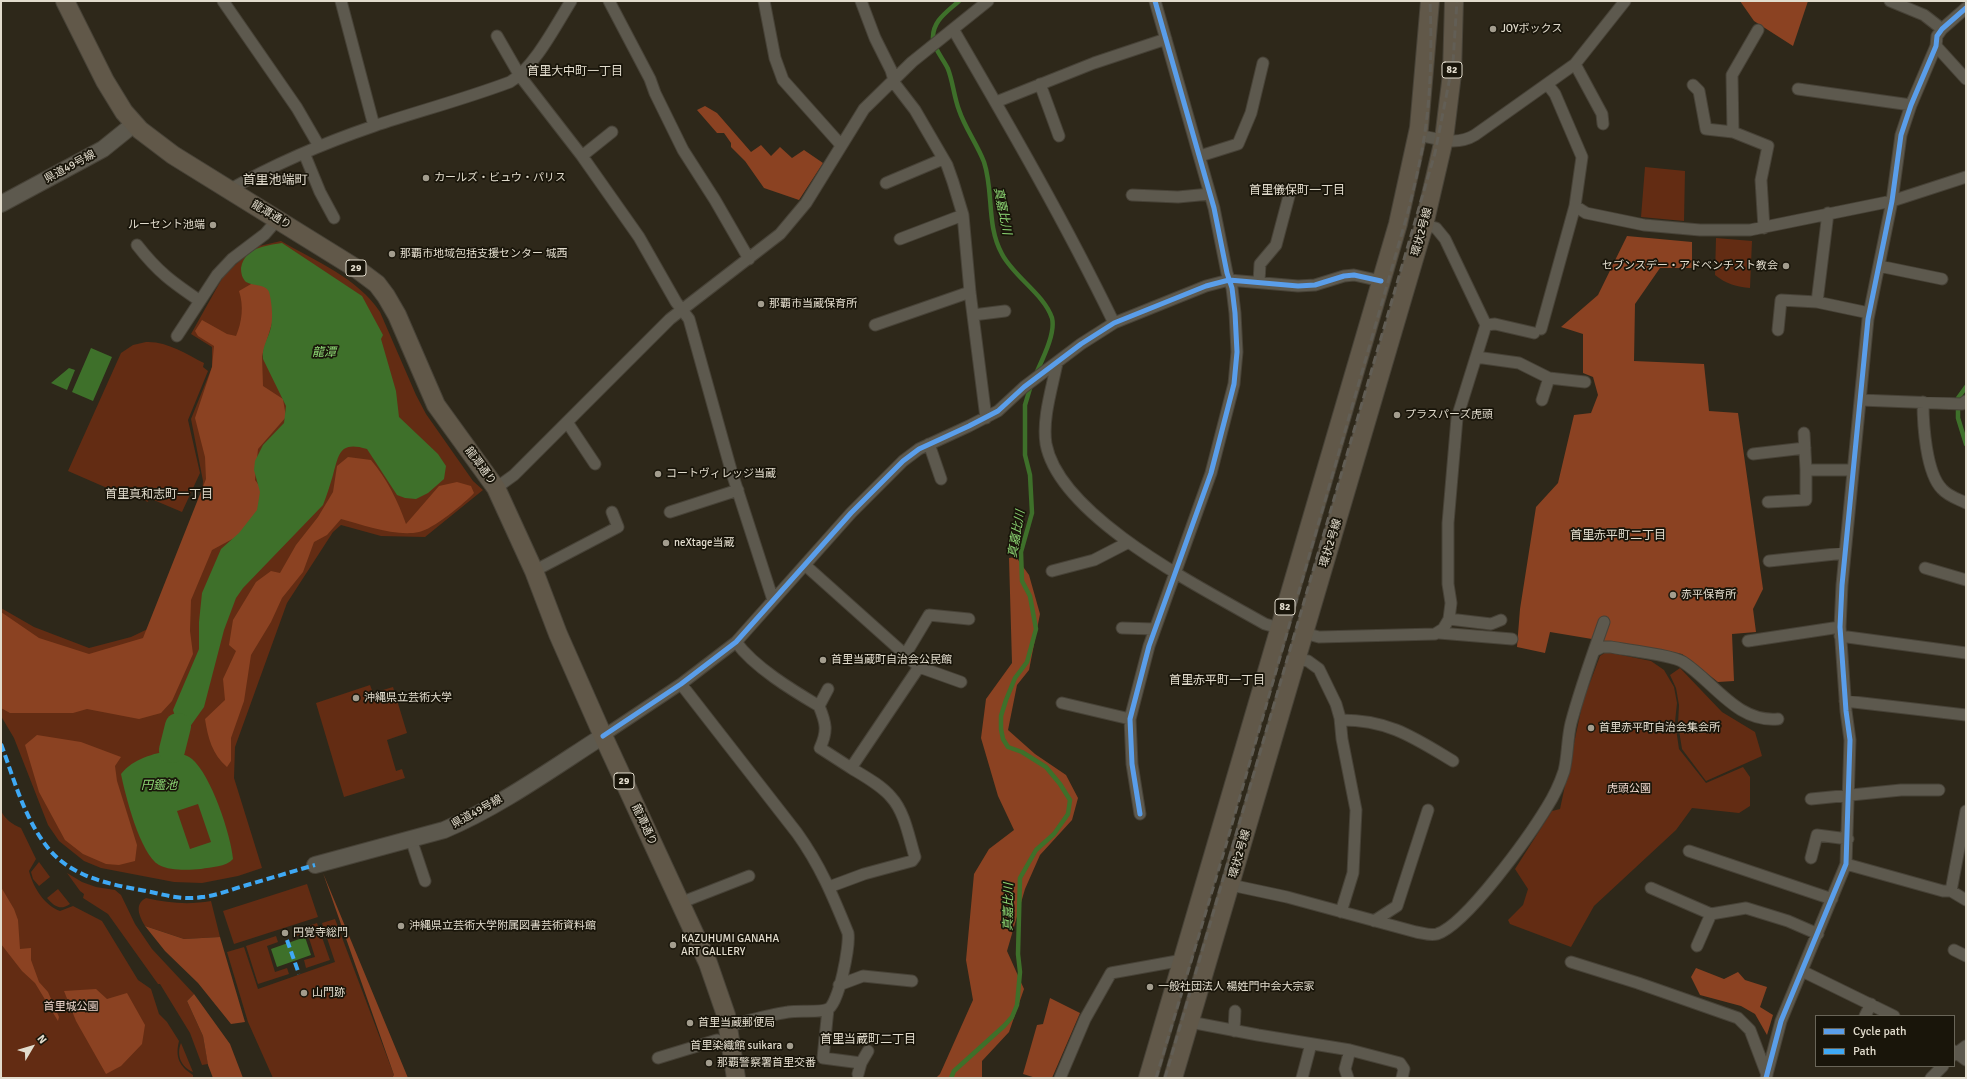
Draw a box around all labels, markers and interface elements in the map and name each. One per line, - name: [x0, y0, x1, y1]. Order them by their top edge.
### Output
- place label: JOYボックス: [1501, 22, 1562, 36]
- marker: JOYボックス: [1488, 24, 1498, 34]
- road number: 82: [1442, 62, 1462, 78]
- district label: 首里大中町一丁目: [527, 65, 623, 79]
- street label: 県道49号線: [42, 148, 98, 186]
- place label: カールズ・ビュウ・パリス: [434, 171, 566, 185]
- district label: 首里池端町: [243, 173, 307, 189]
- marker: カールズ・ビュウ・パリス: [421, 173, 431, 183]
- district label: 首里儀保町一丁目: [1249, 184, 1345, 198]
- water label: 真嘉比川: [990, 186, 1014, 236]
- street label: 龍潭通り: [249, 198, 293, 232]
- street label: 環状2号線: [1409, 206, 1435, 258]
- place label: ルーセント池端: [128, 218, 205, 232]
- marker: ルーセント池端: [208, 220, 218, 230]
- place label: 那覇市地域包括支援センター 城西: [400, 247, 567, 261]
- marker: 那覇市地域包括支援センター 城西: [387, 249, 397, 259]
- place label: セブンスデー・アドベンチスト教会: [1602, 259, 1778, 273]
- road number: 29: [346, 260, 366, 276]
- marker: セブンスデー・アドベンチスト教会: [1781, 261, 1791, 271]
- place label: 那覇市当蔵保育所: [769, 297, 857, 311]
- marker: 那覇市当蔵保育所: [756, 299, 766, 309]
- water label: 龍潭: [312, 346, 336, 360]
- place label: プラスパーズ虎頭: [1405, 408, 1493, 422]
- marker: プラスパーズ虎頭: [1392, 410, 1402, 420]
- street label: 龍潭通り: [462, 444, 498, 488]
- place label: コートヴィレッジ当蔵: [666, 467, 776, 481]
- marker: コートヴィレッジ当蔵: [653, 469, 663, 479]
- district label: 首里真和志町一丁目: [105, 488, 213, 502]
- water label: 真嘉比川: [1006, 509, 1028, 559]
- street label: 環状2号線: [1317, 517, 1345, 569]
- district label: 首里赤平町二丁目: [1570, 529, 1666, 543]
- place label: neXtage当蔵: [674, 536, 734, 550]
- marker: neXtage当蔵: [661, 538, 671, 548]
- place label: 赤平保育所: [1681, 588, 1736, 602]
- marker: 赤平保育所: [1668, 590, 1678, 600]
- road number: 82: [1275, 599, 1295, 615]
- place label: 首里当蔵町自治会公民館: [831, 653, 952, 667]
- marker: 首里当蔵町自治会公民館: [818, 655, 828, 665]
- district label: 首里赤平町一丁目: [1169, 674, 1265, 688]
- place label: 沖縄県立芸術大学: [364, 691, 452, 705]
- marker: 沖縄県立芸術大学: [351, 693, 361, 703]
- place label: 首里赤平町自治会集会所: [1599, 721, 1720, 735]
- marker: 首里赤平町自治会集会所: [1586, 723, 1596, 733]
- road number: 29: [614, 773, 634, 789]
- water label: 円鑑池: [141, 779, 177, 793]
- park label: 虎頭公園: [1607, 782, 1651, 796]
- street label: 県道49号線: [449, 793, 505, 831]
- street label: 龍潭通り: [629, 802, 659, 848]
- street label: 環状2号線: [1227, 828, 1253, 880]
- water label: 真嘉比川: [1001, 883, 1017, 931]
- place label: 沖縄県立芸術大学附属図書芸術資料館: [409, 919, 596, 933]
- marker: 沖縄県立芸術大学附属図書芸術資料館: [396, 921, 406, 931]
- place label: 円覚寺総門: [293, 926, 348, 940]
- marker: 円覚寺総門: [280, 928, 290, 938]
- place label: KAZUHUMI GANAHA ART GALLERY: [681, 932, 779, 958]
- marker: KAZUHUMI GANAHA ART GALLERY: [668, 940, 678, 950]
- place label: 一般社団法人 楊姓門中会大宗家: [1158, 980, 1314, 994]
- marker: 一般社団法人 楊姓門中会大宗家: [1145, 982, 1155, 992]
- place label: 山門跡: [312, 986, 345, 1000]
- marker: 山門跡: [299, 988, 309, 998]
- park label: 首里城公園: [44, 1000, 98, 1014]
- legend: [1815, 1015, 1955, 1067]
- place label: 首里当蔵郵便局: [698, 1016, 775, 1030]
- marker: 首里当蔵郵便局: [685, 1018, 695, 1028]
- text: Cycle path: [1853, 1024, 1906, 1039]
- north arrow: [12, 1027, 52, 1067]
- text: N: [34, 1032, 49, 1046]
- district label: 首里当蔵町二丁目: [820, 1033, 916, 1047]
- place label: 首里染織館 suikara: [690, 1039, 782, 1053]
- marker: 首里染織館 suikara: [785, 1041, 795, 1051]
- text: Path: [1853, 1044, 1876, 1059]
- place label: 那覇警察署首里交番: [717, 1056, 816, 1070]
- marker: 那覇警察署首里交番: [704, 1058, 714, 1068]

